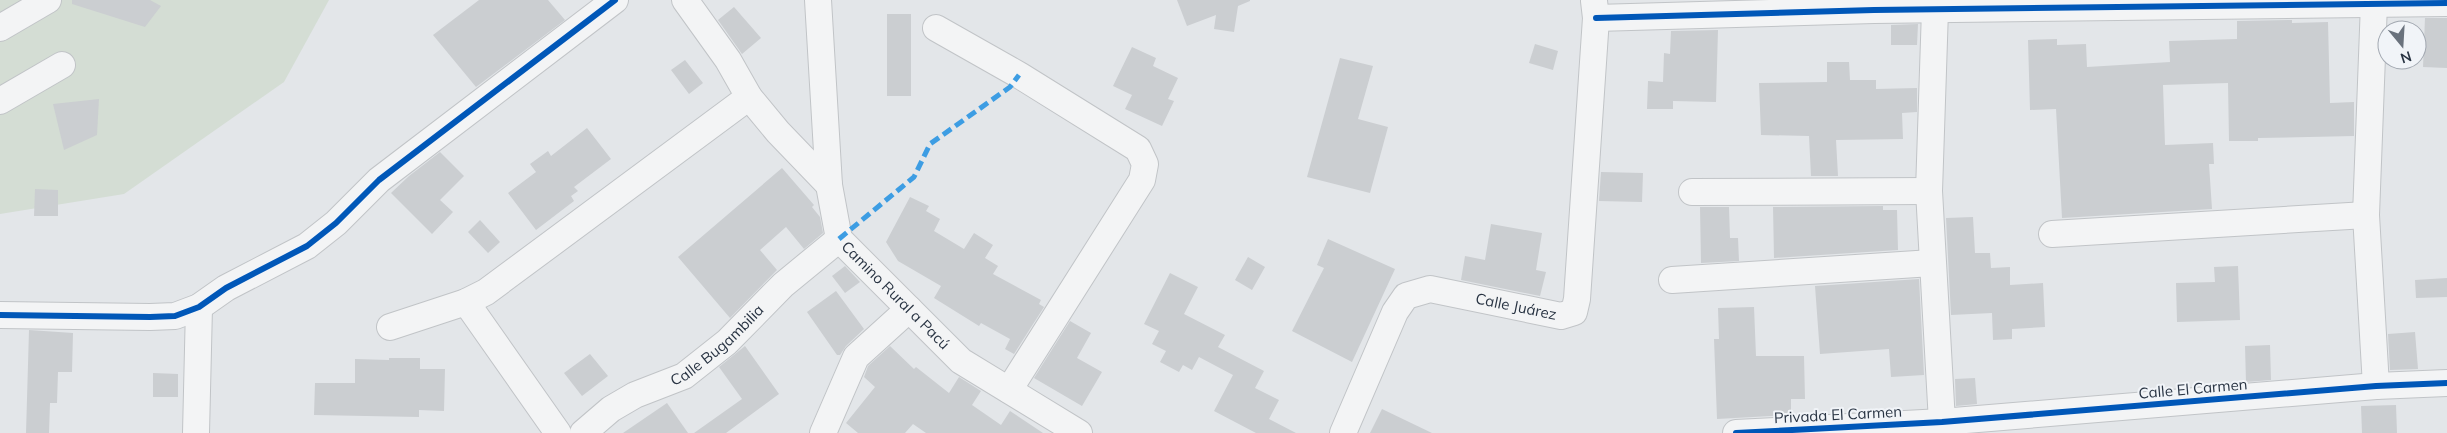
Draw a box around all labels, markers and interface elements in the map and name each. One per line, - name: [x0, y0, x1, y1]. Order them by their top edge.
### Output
- north arrow: [2377, 20, 2427, 70]
- text: N: [2398, 47, 2414, 68]
- street label: Camino Rural a Pacú: [838, 237, 954, 353]
- street label: Calle Juárez: [1474, 289, 1559, 324]
- street label: Calle Bugambilia: [668, 300, 767, 389]
- street label: Calle El Carmen: [2138, 374, 2248, 403]
- street label: Privada El Carmen: [1773, 402, 1903, 427]

